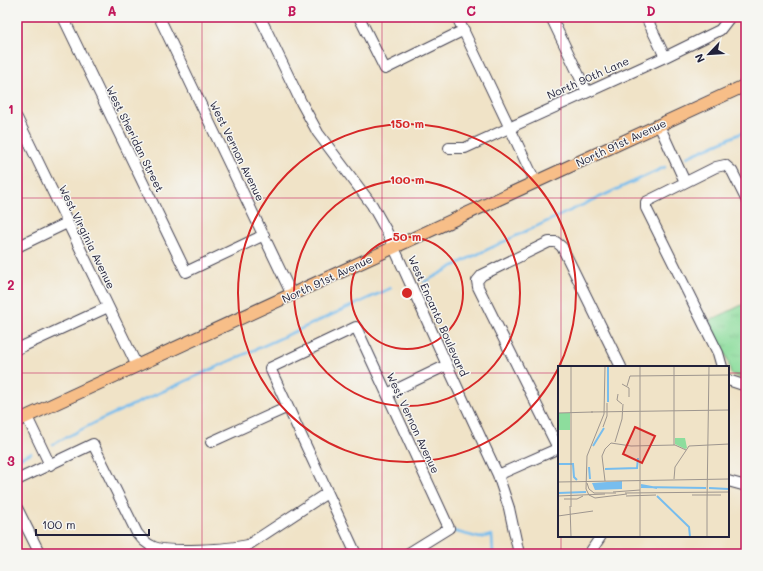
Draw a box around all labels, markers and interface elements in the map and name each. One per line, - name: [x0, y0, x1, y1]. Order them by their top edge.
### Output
- text: A: [107, 2, 117, 19]
- text: B: [288, 2, 297, 19]
- text: C: [466, 2, 476, 19]
- text: D: [646, 2, 656, 19]
- north arrow: [689, 34, 729, 74]
- text: N: [691, 51, 708, 65]
- street label: North 90th Lane: [544, 53, 631, 102]
- street label: West Sheridan Street: [103, 83, 168, 195]
- street label: West Vernon Avenue: [207, 98, 268, 204]
- text: 1: [8, 100, 14, 117]
- text: 150 m: [390, 115, 424, 131]
- street label: North 91st Avenue: [573, 115, 668, 170]
- text: 100 m: [390, 171, 424, 187]
- street label: West Virginia Avenue: [56, 182, 119, 291]
- text: 50 m: [393, 228, 421, 244]
- street label: North 91st Avenue: [279, 251, 374, 306]
- street label: West Encanto Boulevard: [405, 253, 472, 379]
- text: 2: [7, 276, 15, 293]
- centre of rings: [400, 286, 414, 300]
- inset map: [558, 366, 729, 537]
- street label: West Vernon Avenue: [383, 370, 444, 476]
- text: 3: [7, 452, 15, 469]
- scale bar: [36, 511, 149, 537]
- text: 100 m: [42, 516, 76, 532]

